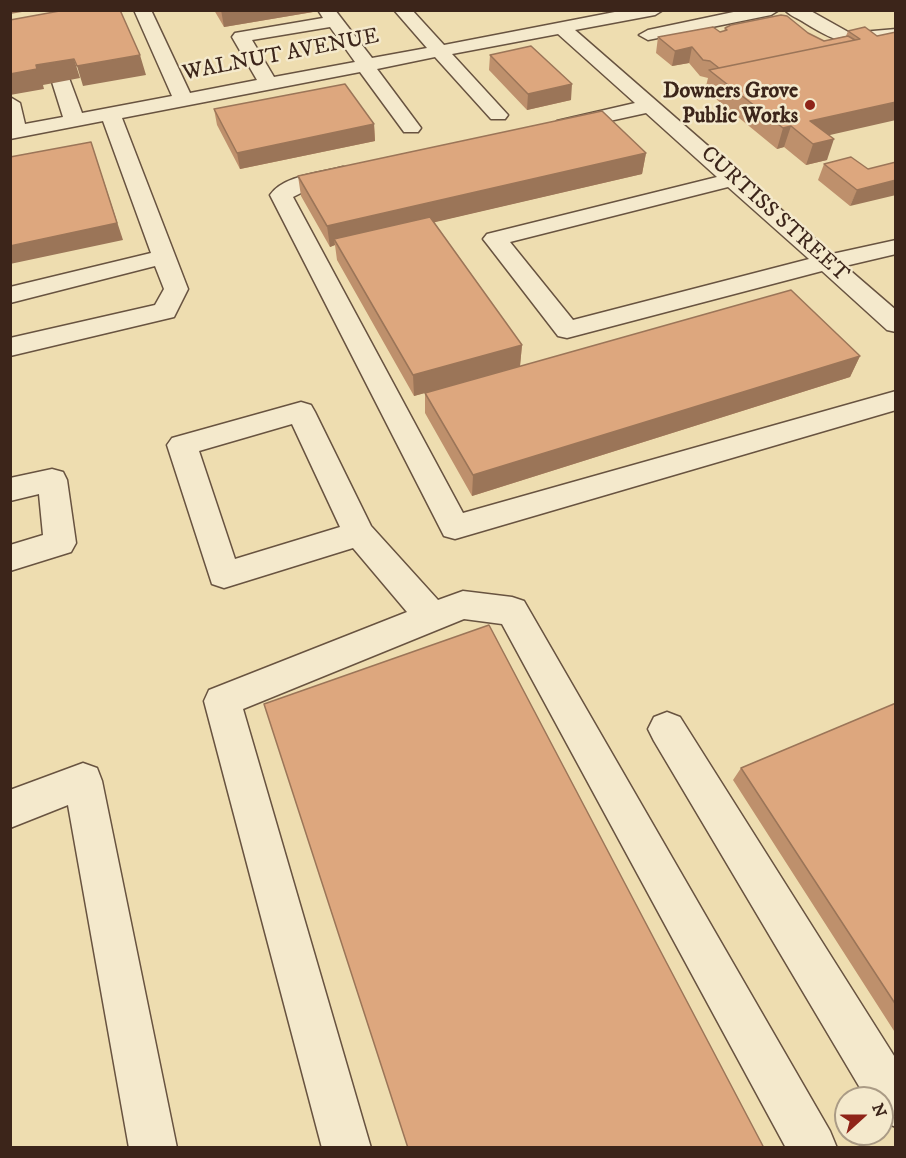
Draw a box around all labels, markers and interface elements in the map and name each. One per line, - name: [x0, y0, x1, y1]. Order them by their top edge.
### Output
- street label: WALNUT AVENUE: [181, 24, 381, 88]
- place label: Downers Grove Public Works: [663, 79, 798, 130]
- marker: Downers Grove Public Works: [803, 98, 817, 112]
- street label: CURTISS STREET: [694, 141, 854, 289]
- north arrow: [834, 1086, 894, 1146]
- text: N: [867, 1101, 891, 1120]

